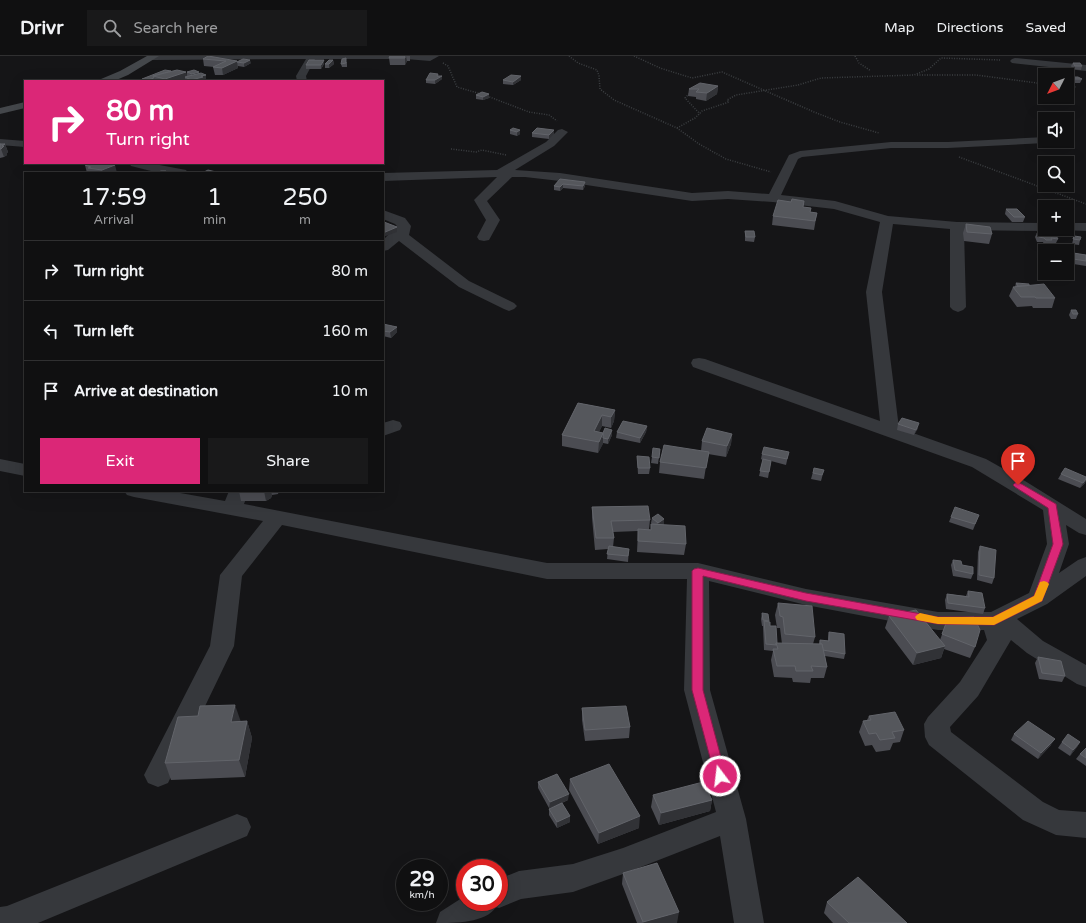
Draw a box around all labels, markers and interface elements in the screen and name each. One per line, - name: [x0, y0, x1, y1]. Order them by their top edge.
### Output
- search box: [87, 10, 367, 46]
- text: Drivr: [20, 17, 63, 39]
- icon: search: [101, 17, 123, 39]
- text: Search here: [133, 19, 218, 37]
- text: Map: [884, 19, 915, 36]
- text: Directions: [937, 19, 1004, 36]
- text: Saved: [1026, 19, 1066, 36]
- north arrow: [1038, 68, 1074, 104]
- map controls: [1038, 68, 1074, 280]
- text: 80 m: [106, 94, 174, 128]
- icon: right: [40, 96, 92, 148]
- button: sound: [1038, 112, 1074, 148]
- text: Turn right: [106, 128, 190, 150]
- button: search: [1038, 156, 1074, 192]
- text: 17:59: [80, 183, 147, 212]
- text: 1: [207, 183, 222, 212]
- text: 250: [282, 183, 328, 212]
- button: +: [1038, 200, 1074, 236]
- text: Arrival: [93, 212, 134, 228]
- text: min: [203, 212, 226, 228]
- text: m: [299, 212, 311, 228]
- button: −: [1038, 244, 1074, 280]
- icon: right: [40, 260, 62, 282]
- text: Turn right: [74, 262, 144, 280]
- text: 80 m: [331, 262, 368, 280]
- icon: left: [40, 320, 62, 342]
- text: Turn left: [74, 322, 134, 340]
- text: 160 m: [322, 322, 368, 340]
- icon: arrive: [40, 380, 62, 402]
- text: Arrive at destination: [74, 382, 218, 400]
- text: 10 m: [331, 382, 368, 400]
- button: Exit: [40, 438, 200, 484]
- button: Share: [208, 438, 368, 484]
- pin: [1001, 444, 1035, 485]
- icon: arrive: [1007, 450, 1029, 472]
- position arrow: [699, 755, 741, 797]
- speed limit sign: 30: [456, 859, 508, 911]
- text: 29: [409, 868, 435, 892]
- text: km/h: [409, 889, 435, 901]

